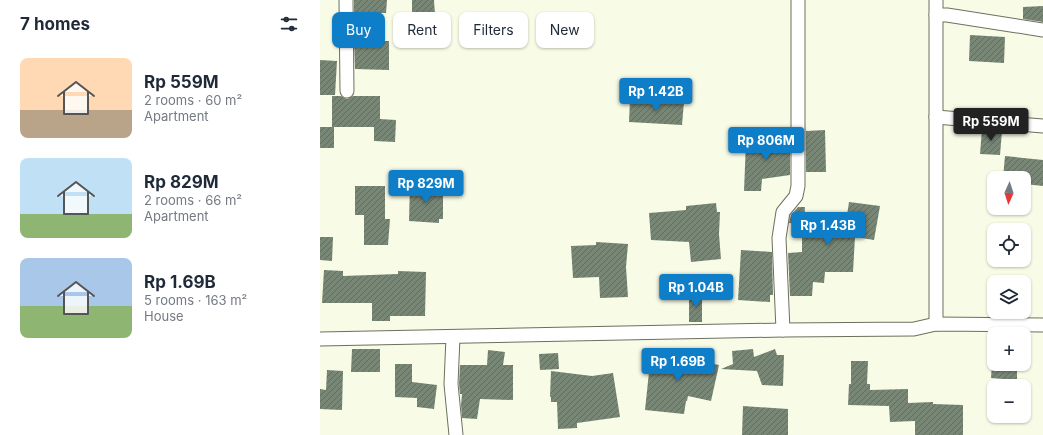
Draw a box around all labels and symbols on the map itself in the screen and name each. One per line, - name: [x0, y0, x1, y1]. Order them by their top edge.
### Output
- pin: Rp 1.42B: [615, 78, 697, 112]
- pin: Rp 559M: [954, 108, 1028, 142]
- pin: Rp 806M: [729, 127, 803, 161]
- pin: Rp 829M: [389, 170, 463, 204]
- north arrow: [987, 171, 1031, 215]
- pin: Rp 1.43B: [787, 212, 869, 246]
- pin: Rp 1.04B: [655, 274, 737, 308]
- pin: Rp 1.69B: [637, 348, 719, 382]

